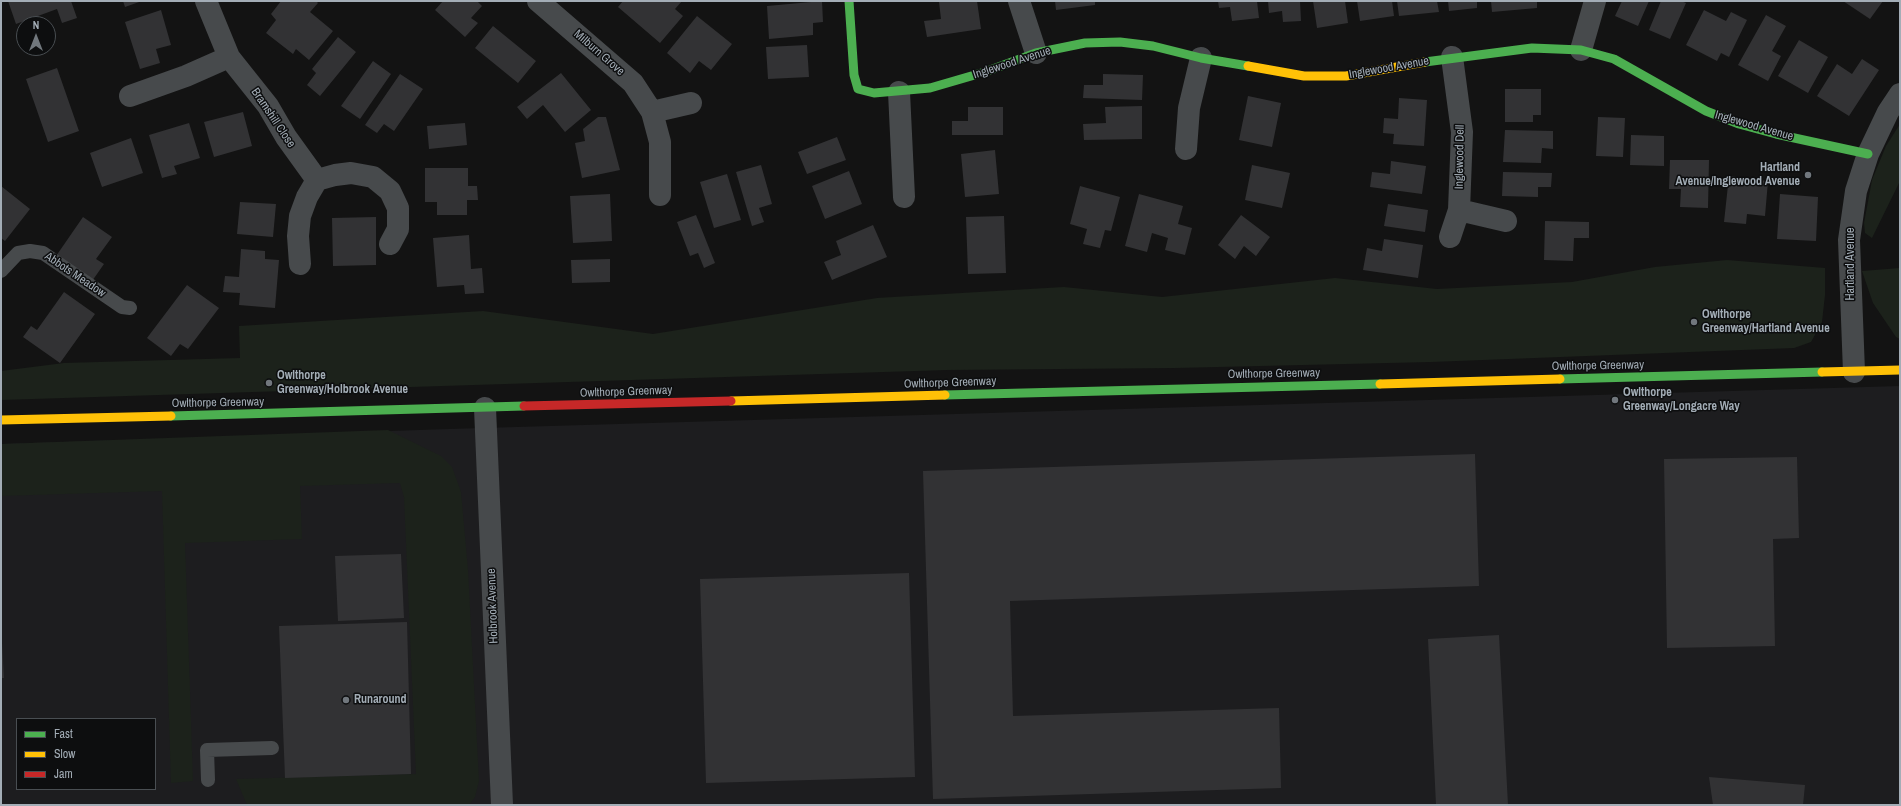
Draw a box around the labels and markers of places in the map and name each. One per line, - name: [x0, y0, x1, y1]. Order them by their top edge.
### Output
- place label: Hartland Avenue/Inglewood Avenue: [1676, 161, 1800, 189]
- marker: Hartland Avenue/Inglewood Avenue: [1803, 170, 1813, 180]
- place label: Owlthorpe Greenway/Hartland Avenue: [1702, 308, 1830, 336]
- marker: Owlthorpe Greenway/Hartland Avenue: [1689, 317, 1699, 327]
- place label: Owlthorpe Greenway/Holbrook Avenue: [277, 369, 408, 397]
- marker: Owlthorpe Greenway/Holbrook Avenue: [264, 378, 274, 388]
- place label: Owlthorpe Greenway/Longacre Way: [1623, 386, 1740, 414]
- marker: Owlthorpe Greenway/Longacre Way: [1610, 395, 1620, 405]
- place label: Runaround: [354, 693, 406, 707]
- marker: Runaround: [341, 695, 351, 705]

